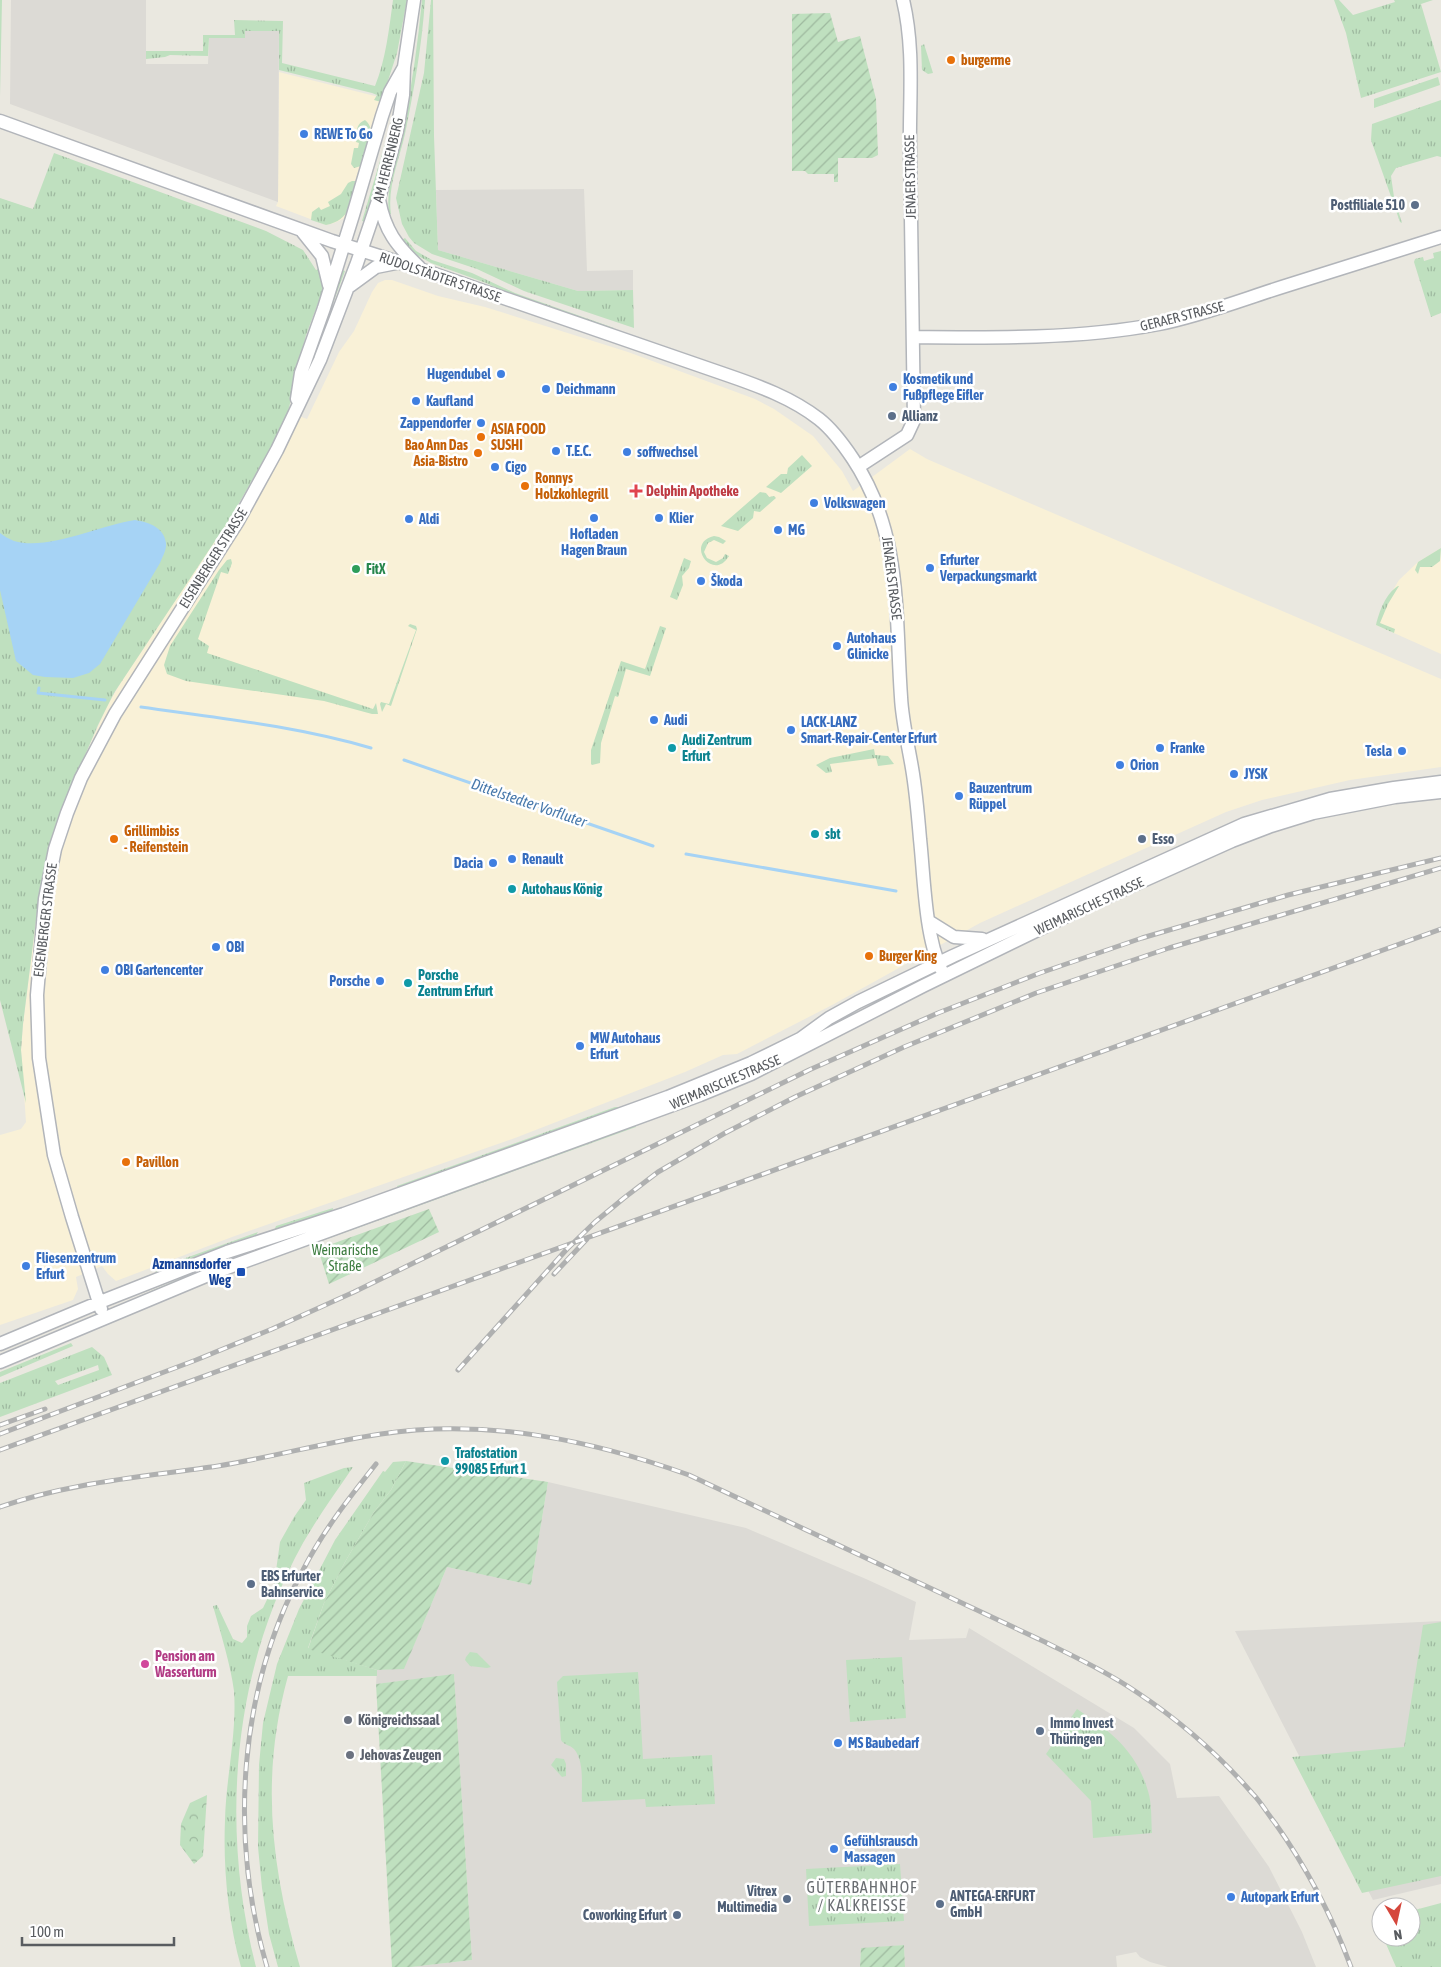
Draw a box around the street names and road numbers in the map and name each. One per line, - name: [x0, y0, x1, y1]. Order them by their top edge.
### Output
- street label: AM HERRENBERG: [370, 116, 406, 204]
- street label: JENAER STRASSE: [901, 135, 919, 219]
- street label: RUDOLSTÄDTER STRASSE: [377, 249, 503, 305]
- street label: GERAER STRASSE: [1138, 298, 1226, 334]
- street label: EISENBERGER STRASSE: [176, 505, 250, 611]
- street label: JENAER STRASSE: [879, 535, 905, 621]
- street label: EISENBERGER STRASSE: [30, 862, 60, 978]
- street label: WEIMARISCHE STRASSE: [1032, 874, 1146, 938]
- street label: WEIMARISCHE STRASSE: [667, 1052, 783, 1112]

